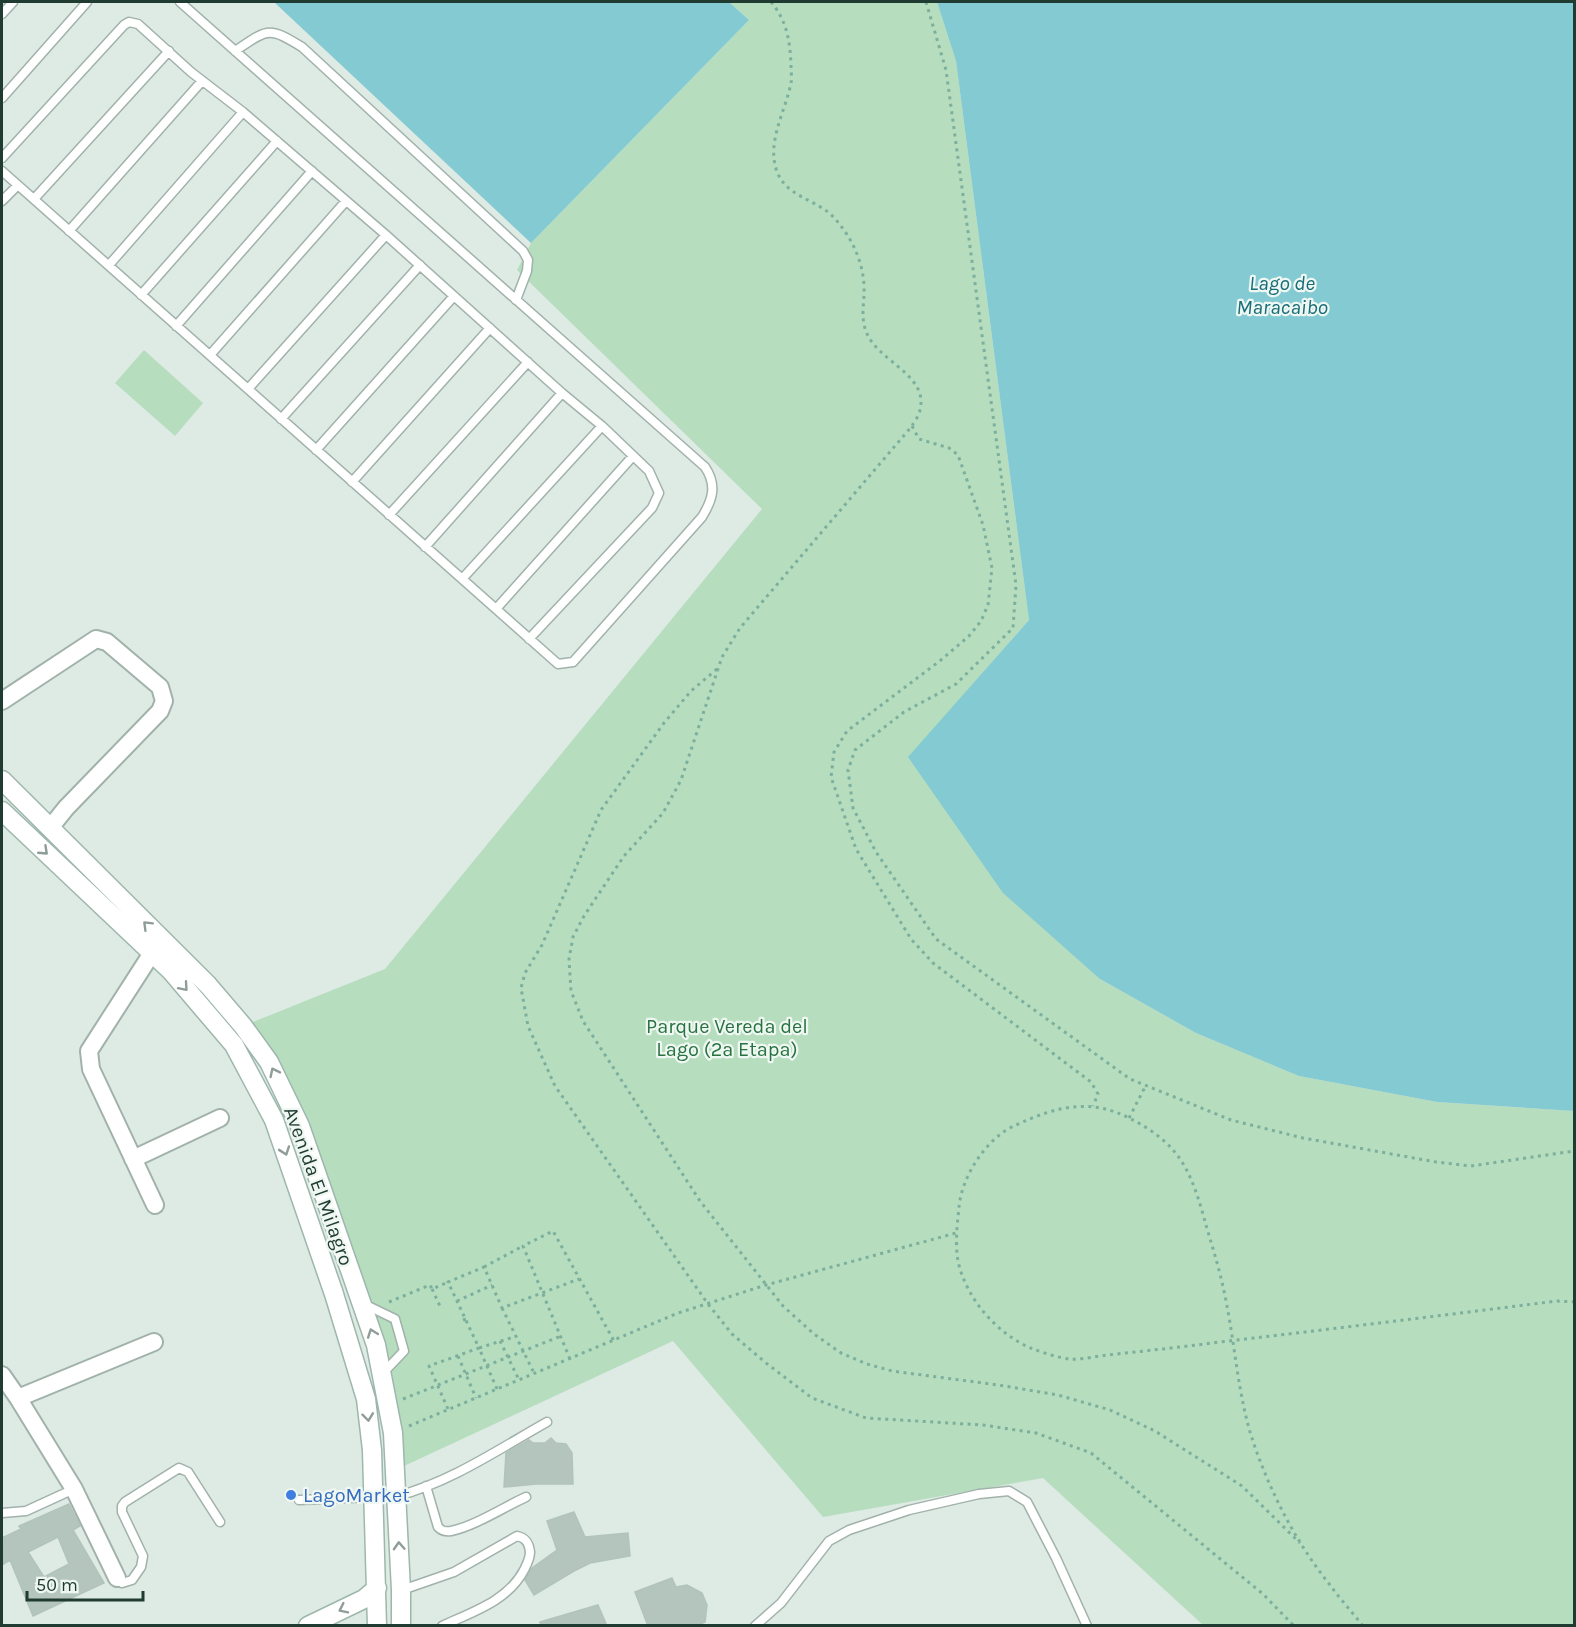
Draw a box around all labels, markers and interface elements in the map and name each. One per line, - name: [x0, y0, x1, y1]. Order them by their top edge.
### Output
- water label: Lago de Maracaibo: [1236, 271, 1329, 319]
- one-way arrow: [37, 844, 48, 855]
- one-way arrow: [143, 921, 154, 931]
- one-way arrow: [177, 980, 188, 991]
- park label: Parque Vereda del Lago (2ª Etapa): [646, 1015, 808, 1061]
- one-way arrow: [269, 1067, 281, 1078]
- street label: Avenida El Milagro: [279, 1104, 358, 1269]
- one-way arrow: [278, 1145, 291, 1156]
- one-way arrow: [367, 1328, 380, 1338]
- one-way arrow: [361, 1413, 374, 1422]
- place label: LagoMarket: [303, 1484, 410, 1507]
- marker: LagoMarket: [284, 1488, 298, 1502]
- one-way arrow: [393, 1542, 406, 1551]
- scale bar: [27, 1564, 142, 1602]
- text: 50 m: [36, 1574, 78, 1596]
- one-way arrow: [339, 1602, 350, 1613]

